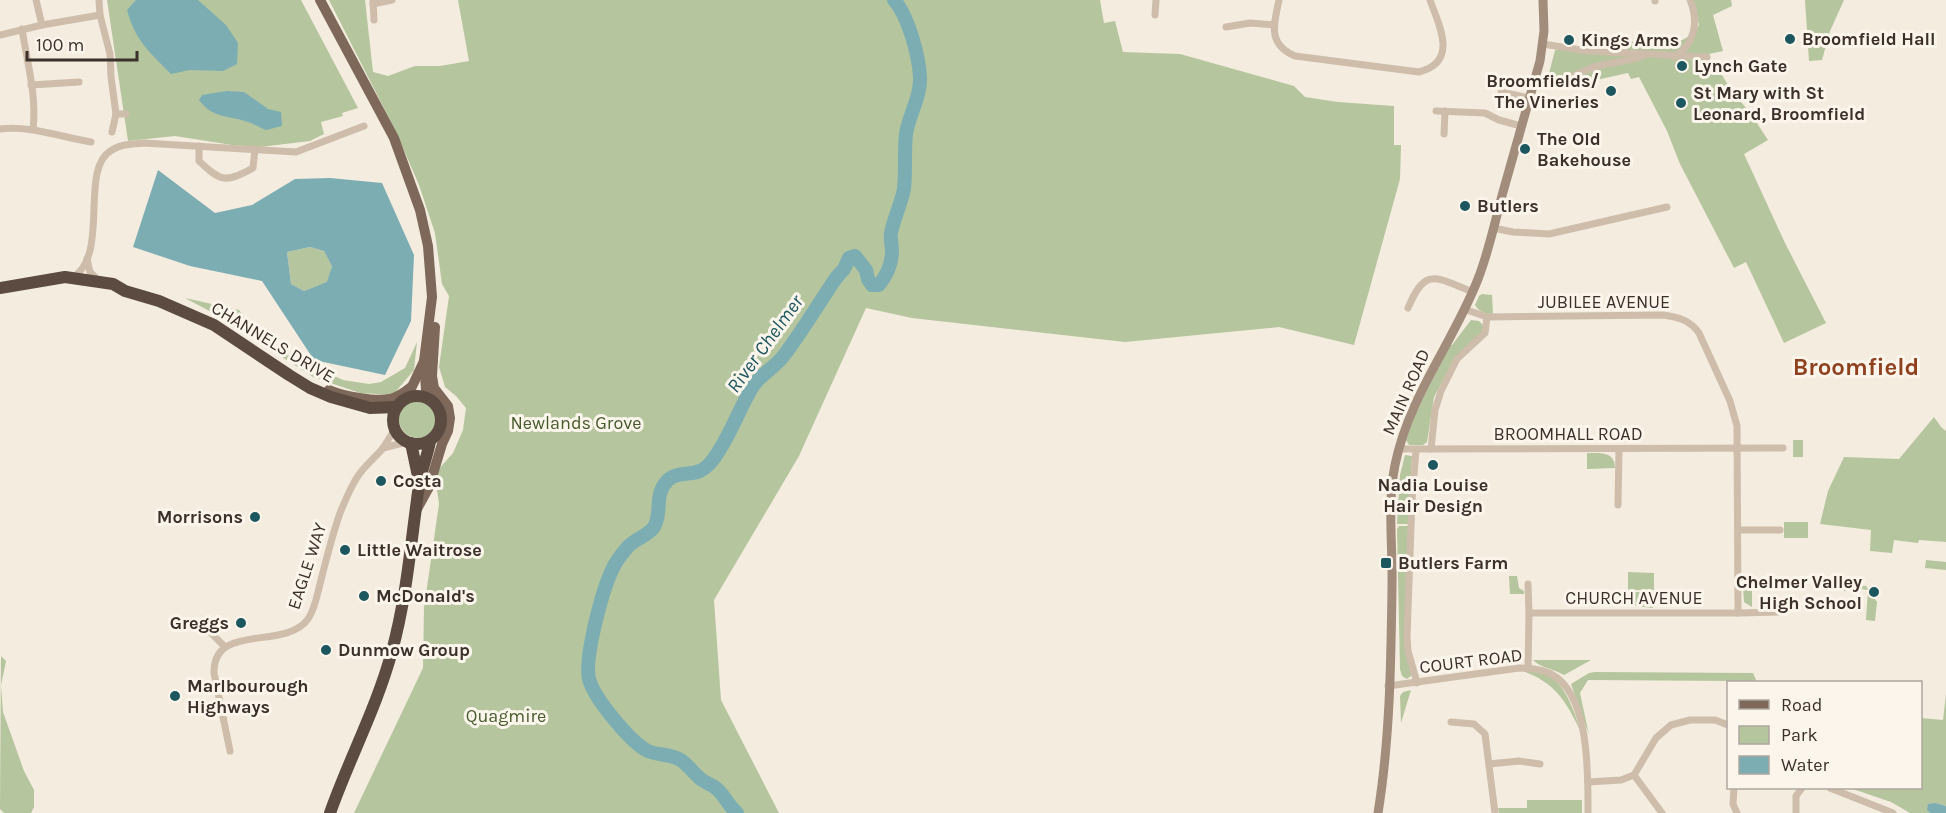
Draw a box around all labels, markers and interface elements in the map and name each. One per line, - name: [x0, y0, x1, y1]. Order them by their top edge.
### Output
- scale bar: [27, 24, 136, 62]
- place label: Broomfield Hall: [1802, 28, 1936, 50]
- place label: Kings Arms: [1581, 29, 1679, 51]
- marker: Broomfield Hall: [1783, 32, 1797, 46]
- marker: Kings Arms: [1562, 33, 1576, 47]
- text: 100 m: [36, 34, 84, 56]
- place label: Lynch Gate: [1694, 55, 1787, 77]
- marker: Lynch Gate: [1675, 59, 1689, 73]
- place label: Broomfields/ The Vineries: [1486, 70, 1599, 113]
- place label: St Mary with St Leonard, Broomfield: [1693, 82, 1865, 125]
- marker: Broomfields/ The Vineries: [1604, 84, 1618, 98]
- marker: St Mary with St Leonard, Broomfield: [1674, 96, 1688, 110]
- place label: The Old Bakehouse: [1537, 128, 1631, 171]
- marker: The Old Bakehouse: [1518, 142, 1532, 156]
- place label: Butlers: [1477, 195, 1539, 217]
- marker: Butlers: [1458, 199, 1472, 213]
- water label: River Chelmer: [722, 290, 809, 397]
- street label: JUBILEE AVENUE: [1538, 291, 1670, 313]
- street label: CHANNELS DRIVE: [207, 297, 339, 387]
- street label: MAIN ROAD: [1377, 345, 1435, 439]
- district label: Broomfield: [1793, 353, 1919, 381]
- park label: Newlands Grove: [510, 412, 642, 434]
- street label: BROOMHALL ROAD: [1493, 423, 1643, 445]
- marker: Nadia Louise Hair Design: [1426, 458, 1440, 472]
- place label: Costa: [393, 470, 442, 492]
- marker: Costa: [374, 474, 388, 488]
- place label: Nadia Louise Hair Design: [1378, 474, 1488, 517]
- place label: Morrisons: [157, 506, 243, 528]
- marker: Morrisons: [248, 510, 262, 524]
- street label: EAGLE WAY: [283, 520, 331, 612]
- place label: Little Waitrose: [357, 539, 482, 561]
- marker: Little Waitrose: [338, 543, 352, 557]
- place label: Butlers Farm: [1398, 552, 1508, 574]
- marker: Butlers Farm: [1379, 556, 1393, 570]
- place label: Chelmer Valley High School: [1736, 571, 1862, 614]
- place label: McDonald's: [376, 585, 475, 607]
- marker: Chelmer Valley High School: [1867, 585, 1881, 599]
- street label: CHURCH AVENUE: [1565, 587, 1703, 609]
- marker: McDonald's: [357, 589, 371, 603]
- place label: Greggs: [170, 612, 229, 634]
- marker: Greggs: [234, 616, 248, 630]
- place label: Dunmow Group: [338, 639, 470, 661]
- marker: Dunmow Group: [319, 643, 333, 657]
- street label: COURT ROAD: [1418, 644, 1524, 678]
- place label: Marlbourough Highways: [187, 675, 309, 718]
- legend: [1727, 681, 1922, 789]
- marker: Marlbourough Highways: [168, 689, 182, 703]
- text: Road: [1781, 694, 1822, 716]
- park label: Quagmire: [466, 705, 546, 727]
- text: Park: [1781, 724, 1818, 746]
- text: Water: [1781, 754, 1829, 776]

